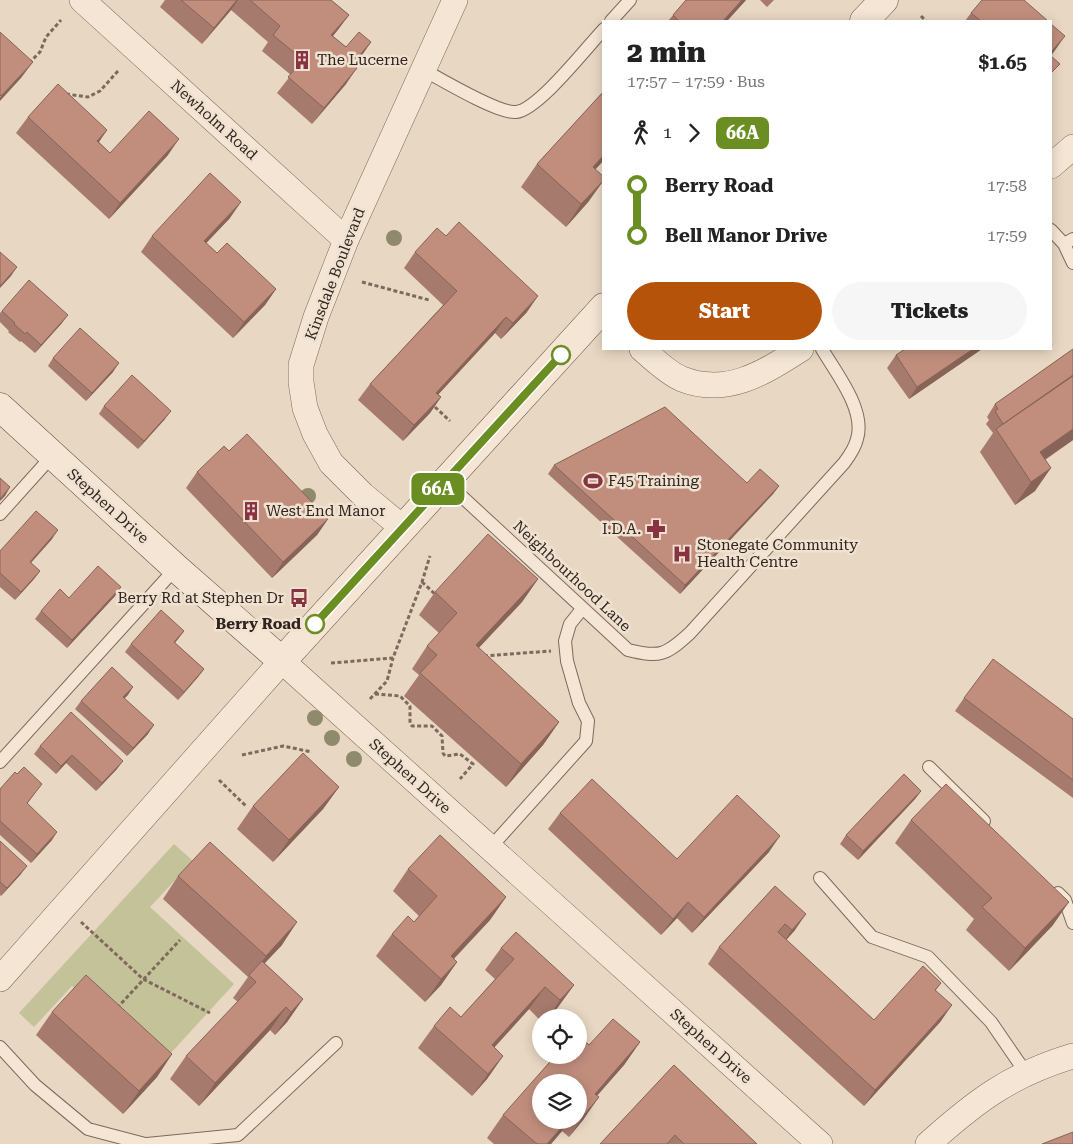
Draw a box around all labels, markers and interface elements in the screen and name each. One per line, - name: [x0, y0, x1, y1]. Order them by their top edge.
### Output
- text: 2 min: [627, 36, 706, 69]
- building icon: The Lucerne: [291, 49, 313, 71]
- place label: The Lucerne: [317, 51, 408, 69]
- text: $1.65: [978, 51, 1027, 74]
- text: 17:57 – 17:59 · Bus: [627, 72, 765, 91]
- street label: Newholm Road: [167, 76, 261, 164]
- icon: walk: [627, 119, 655, 147]
- icon: forward: [680, 119, 708, 147]
- text: 66A: [726, 122, 759, 143]
- text: 1: [663, 123, 672, 142]
- text: Berry Road: [665, 174, 773, 197]
- text: 17:58: [987, 176, 1027, 195]
- street label: Kinsdale Boulevard: [301, 205, 369, 343]
- text: Bell Manor Drive: [665, 224, 827, 247]
- text: 17:59: [987, 226, 1027, 245]
- button: Start: [627, 282, 822, 340]
- button: Tickets: [832, 282, 1027, 340]
- unlabelled marker: [551, 345, 571, 365]
- street label: Stephen Drive: [64, 465, 152, 547]
- sports icon: F45 Training: [582, 470, 604, 492]
- place label: F45 Training: [608, 472, 700, 490]
- line badge: 66A: [409, 473, 467, 505]
- text: 66A: [421, 478, 455, 499]
- building icon: West End Manor: [240, 500, 262, 522]
- place label: West End Manor: [266, 502, 385, 520]
- street label: Neighbourhood Lane: [509, 517, 635, 635]
- pharmacy icon: I.D.A.: [645, 518, 667, 540]
- place label: I.D.A.: [602, 520, 641, 538]
- place label: Stonegate Community Health Centre: [697, 536, 858, 571]
- hospital icon: Stonegate Community Health Centre: [671, 543, 693, 565]
- bus stop icon: Berry Rd at Stephen Dr: [288, 587, 310, 609]
- place label: Berry Rd at Stephen Dr: [117, 589, 284, 607]
- marker: Berry Road: [305, 614, 325, 634]
- place label: Berry Road: [215, 615, 301, 633]
- street label: Stephen Drive: [366, 735, 454, 817]
- street label: Stephen Drive: [667, 1005, 755, 1087]
- map controls: [532, 1009, 587, 1129]
- button: locate: [532, 1009, 587, 1064]
- button: layers: [532, 1074, 587, 1129]

